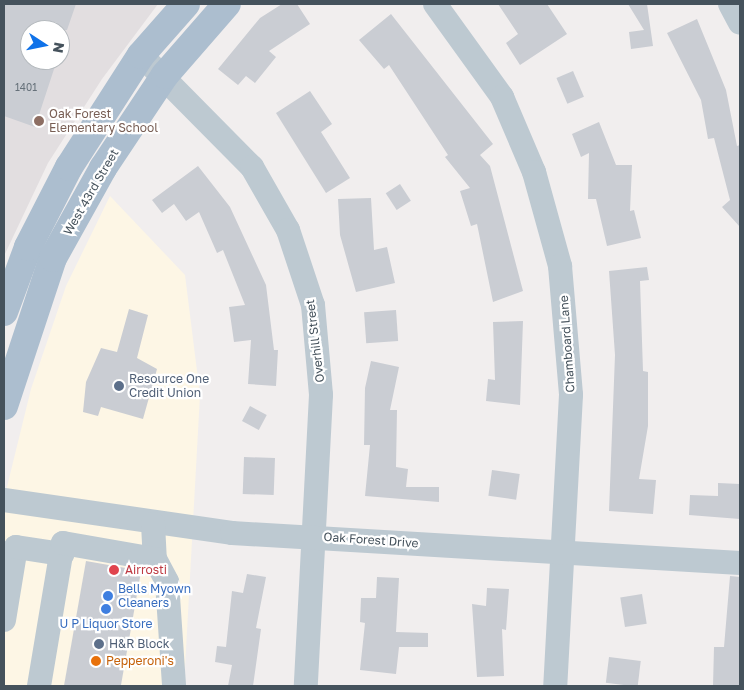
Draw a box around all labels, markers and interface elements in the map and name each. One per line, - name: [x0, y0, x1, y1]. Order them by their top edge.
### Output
- north arrow: [20, 20, 70, 70]
- text: N: [50, 41, 69, 55]
- house number: 1401: [15, 82, 37, 94]
- place label: Oak Forest Elementary School: [49, 107, 158, 135]
- marker: Oak Forest Elementary School: [33, 115, 45, 127]
- street label: West 43rd Street: [61, 146, 121, 238]
- street label: Chamboard Lane: [556, 295, 578, 393]
- street label: Overhill Street: [303, 299, 327, 383]
- place label: Resource One Credit Union: [129, 372, 209, 400]
- marker: Resource One Credit Union: [113, 380, 125, 392]
- street label: Oak Forest Drive: [323, 530, 419, 550]
- marker: Airrosti: [107, 563, 121, 577]
- place label: Airrosti: [125, 563, 167, 577]
- place label: Bells Myown Cleaners: [118, 582, 191, 610]
- marker: Bells Myown Cleaners: [102, 590, 114, 602]
- marker: U P Liquor Store: [100, 603, 112, 615]
- place label: U P Liquor Store: [59, 617, 153, 631]
- place label: H&R Block: [109, 637, 170, 651]
- marker: H&R Block: [93, 638, 105, 650]
- place label: Pepperoni's: [106, 654, 174, 668]
- marker: Pepperoni's: [90, 655, 102, 667]

